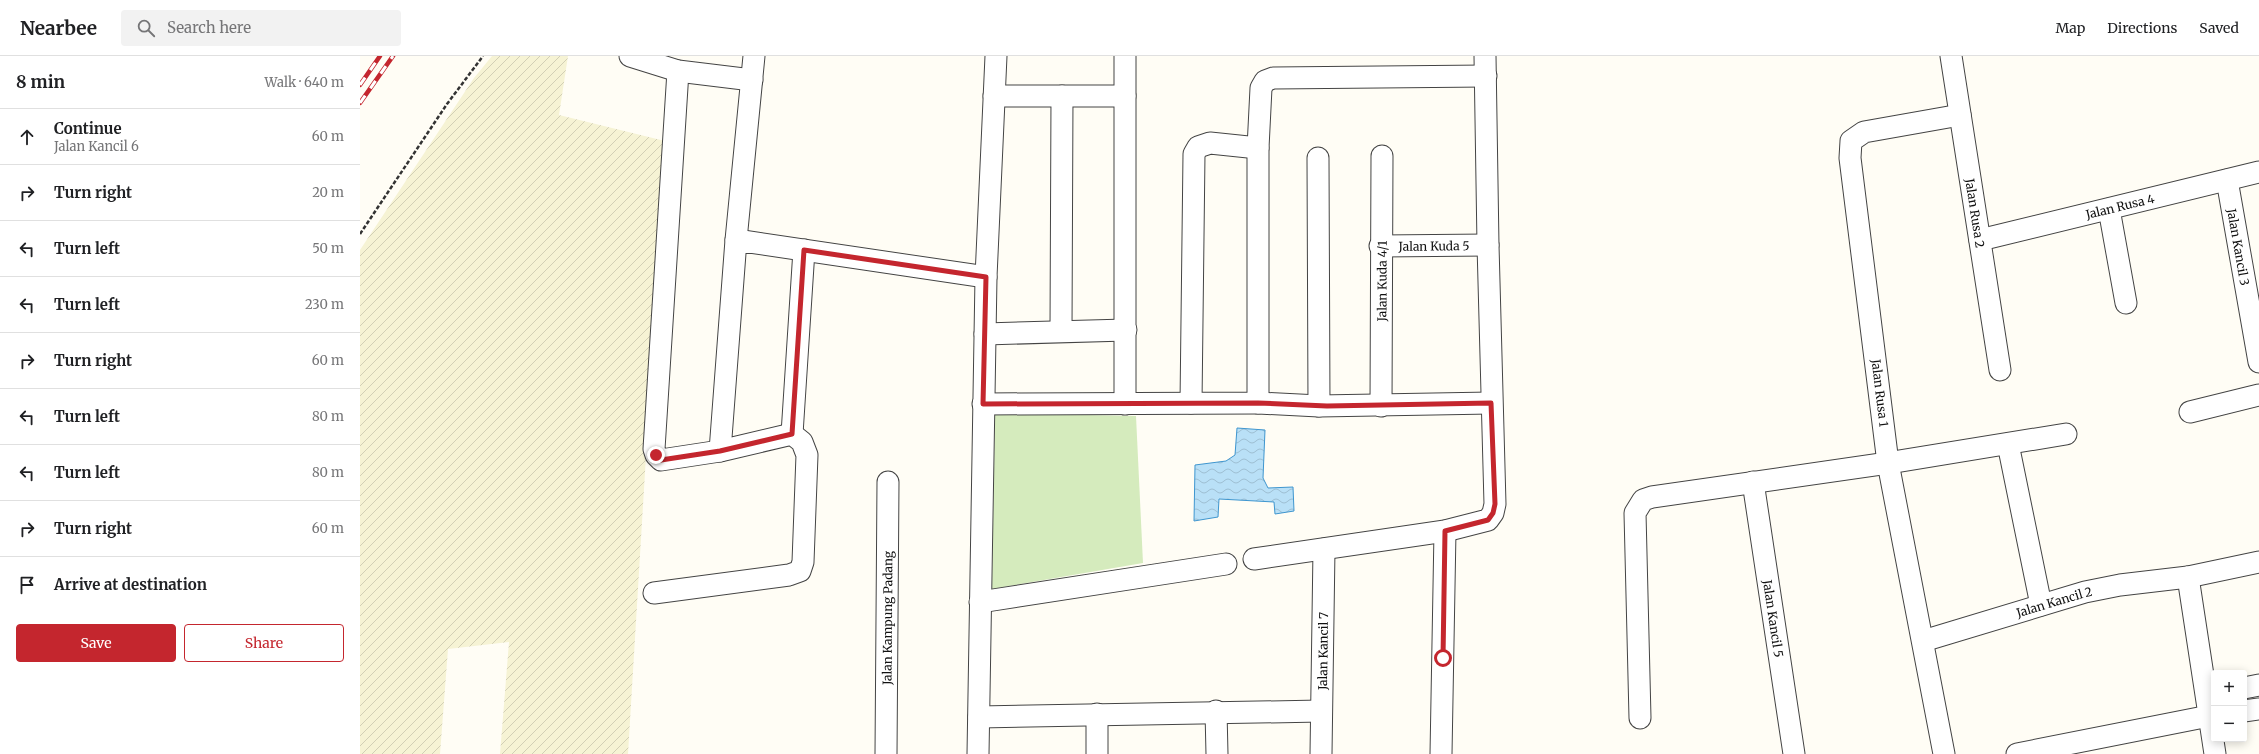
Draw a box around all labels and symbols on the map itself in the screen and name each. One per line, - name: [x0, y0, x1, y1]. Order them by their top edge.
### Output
- street label: Jalan Rusa 2: [1963, 176, 1988, 249]
- street label: Jalan Rusa 4: [2083, 190, 2156, 222]
- street label: Jalan Kancil 3: [2224, 206, 2253, 287]
- street label: Jalan Kuda 5: [1397, 238, 1470, 253]
- street label: Jalan Kuda 4/1: [1374, 240, 1389, 322]
- street label: Jalan Rusa 1: [1868, 357, 1892, 428]
- route end: [647, 446, 665, 464]
- street label: Jalan Kampung Padang: [879, 550, 895, 686]
- street label: Jalan Kancil 5: [1760, 578, 1787, 658]
- street label: Jalan Kancil 2: [2014, 583, 2093, 620]
- street label: Jalan Kancil 7: [1314, 612, 1331, 691]
- route start: [1434, 649, 1452, 667]

